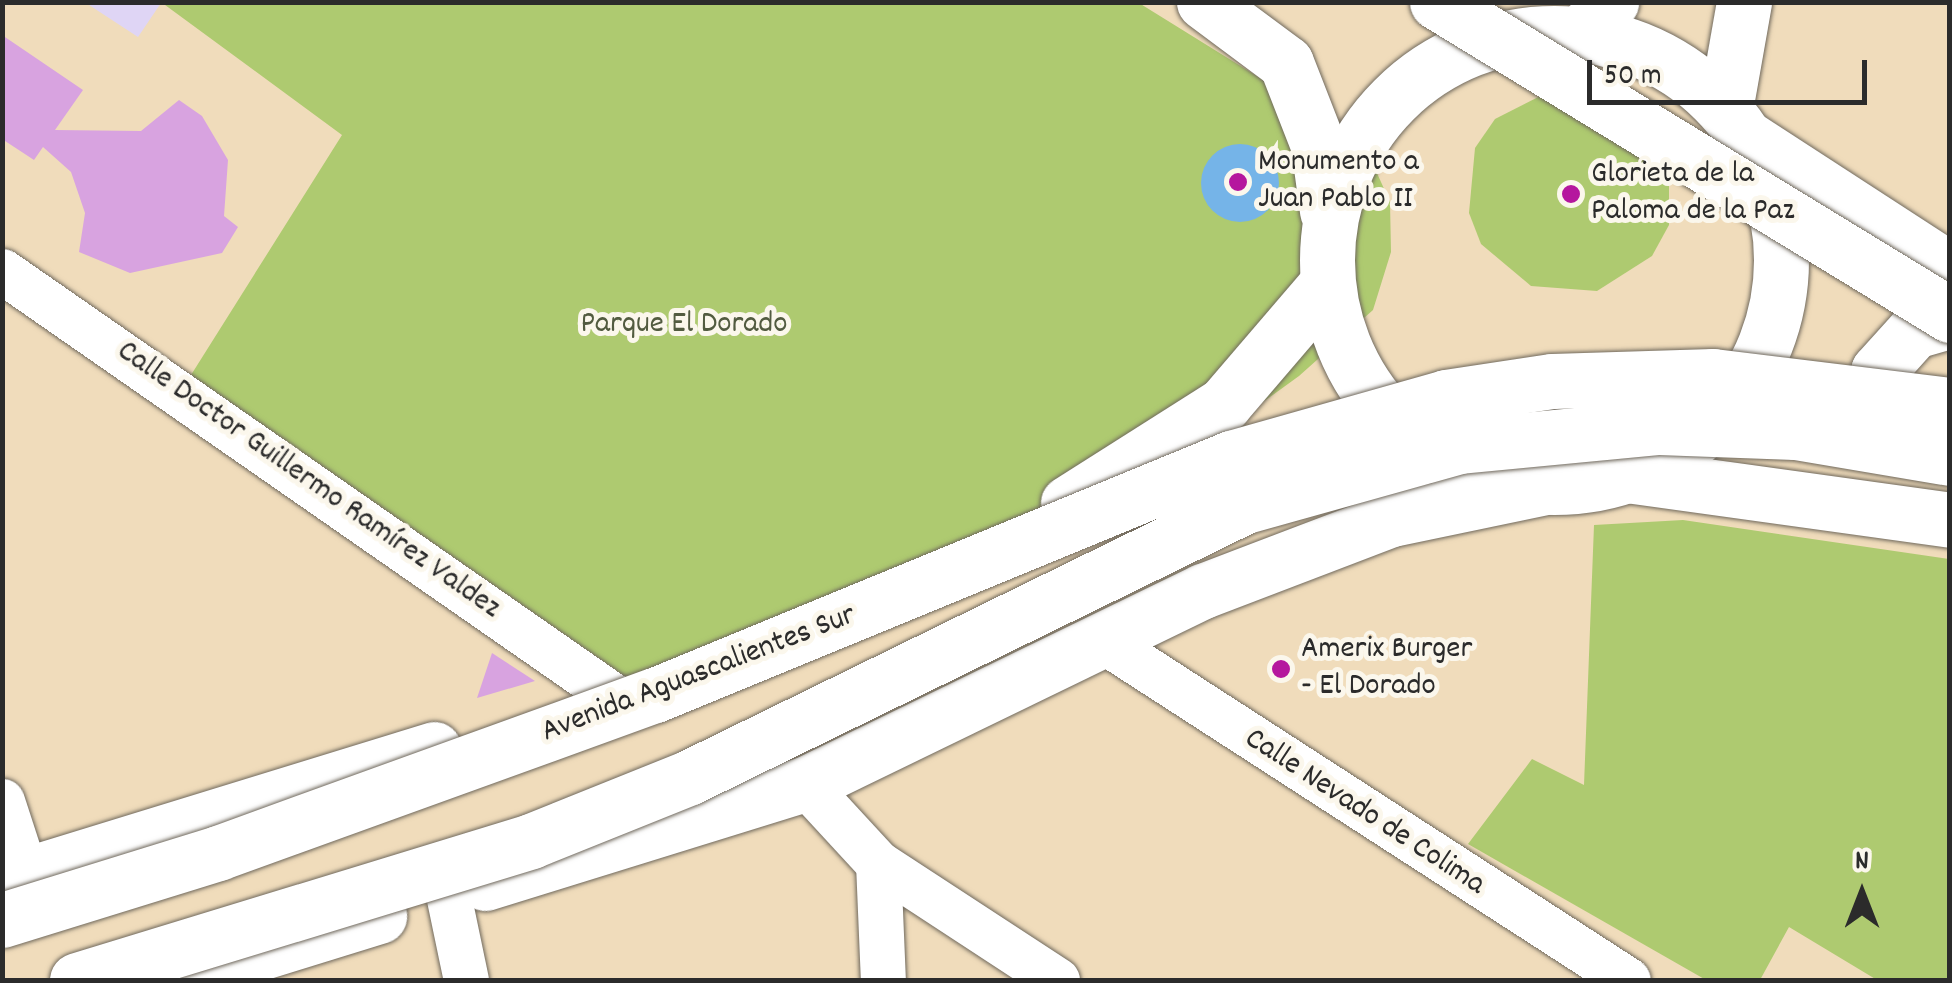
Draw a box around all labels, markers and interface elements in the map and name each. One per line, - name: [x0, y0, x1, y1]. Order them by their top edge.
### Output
- scale bar: [1592, 40, 1872, 102]
- text: 50 m: [1604, 56, 1662, 99]
- place label: Monumento a Juan Pablo II: [1258, 145, 1419, 220]
- place label: Glorieta de la Paloma de la Paz: [1591, 157, 1795, 232]
- marker: Monumento a Juan Pablo II: [1227, 171, 1249, 193]
- marker: Glorieta de la Paloma de la Paz: [1560, 183, 1582, 205]
- park label: Parque El Dorado: [580, 306, 788, 344]
- street label: Calle Doctor Guillermo Ramírez Valdez: [109, 333, 507, 629]
- street label: Avenida Aguascalientes Sur: [537, 597, 861, 753]
- place label: Amerix Burger - El Dorado: [1301, 632, 1472, 707]
- marker: Amerix Burger - El Dorado: [1270, 658, 1292, 680]
- street label: Calle Nevado de Colima: [1236, 721, 1492, 905]
- north arrow: [1812, 843, 1912, 943]
- text: N: [1855, 843, 1869, 883]

